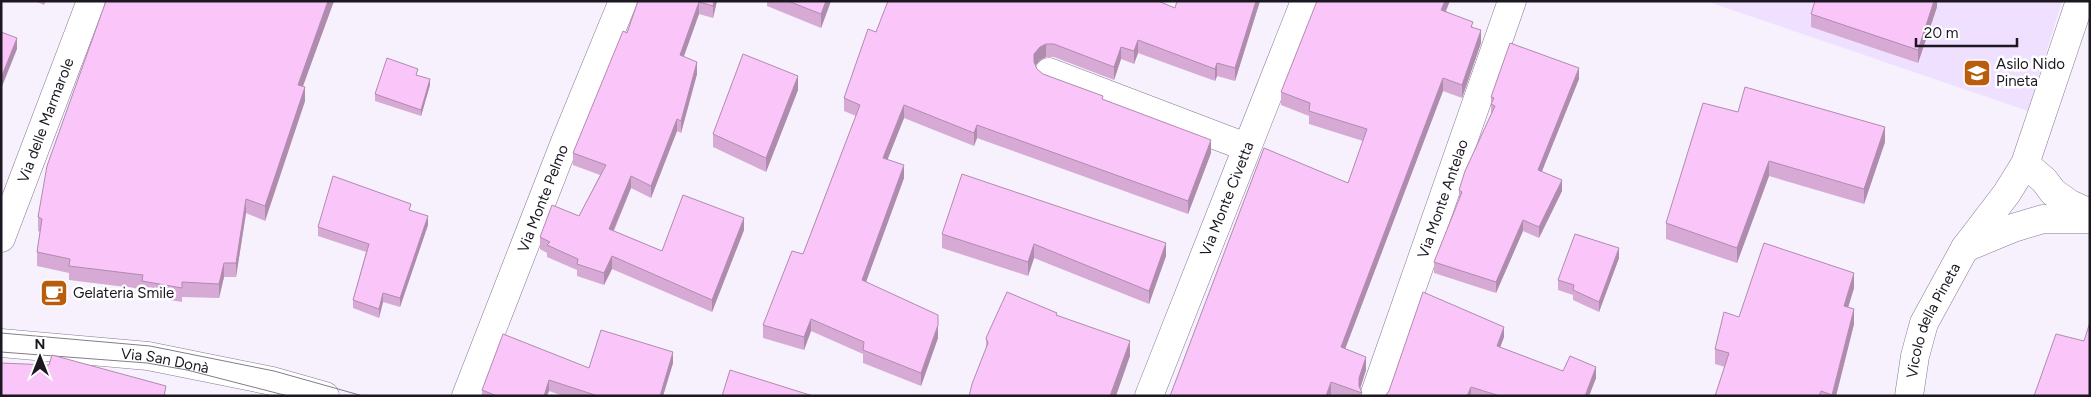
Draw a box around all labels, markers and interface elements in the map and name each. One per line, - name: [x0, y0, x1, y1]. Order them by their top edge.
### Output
- scale bar: [1916, 15, 2017, 47]
- text: 20 m: [1924, 24, 1958, 42]
- street label: Via delle Marmarole: [14, 55, 78, 185]
- place label: Asilo Nido Pineta: [1996, 55, 2065, 90]
- school or university icon: Asilo Nido Pineta: [1962, 58, 1992, 88]
- street label: Via Monte Antelao: [1414, 137, 1472, 261]
- street label: Via Monte Civetta: [1196, 139, 1258, 259]
- street label: Via Monte Pelmo: [514, 142, 572, 255]
- street label: Vicolo della Pineta: [1903, 260, 1964, 379]
- cafe icon: Gelateria Smile: [39, 278, 69, 308]
- place label: Gelateria Smile: [73, 284, 174, 302]
- north arrow: [15, 332, 65, 382]
- text: N: [35, 336, 45, 353]
- street label: Via San Donà: [120, 345, 211, 377]

